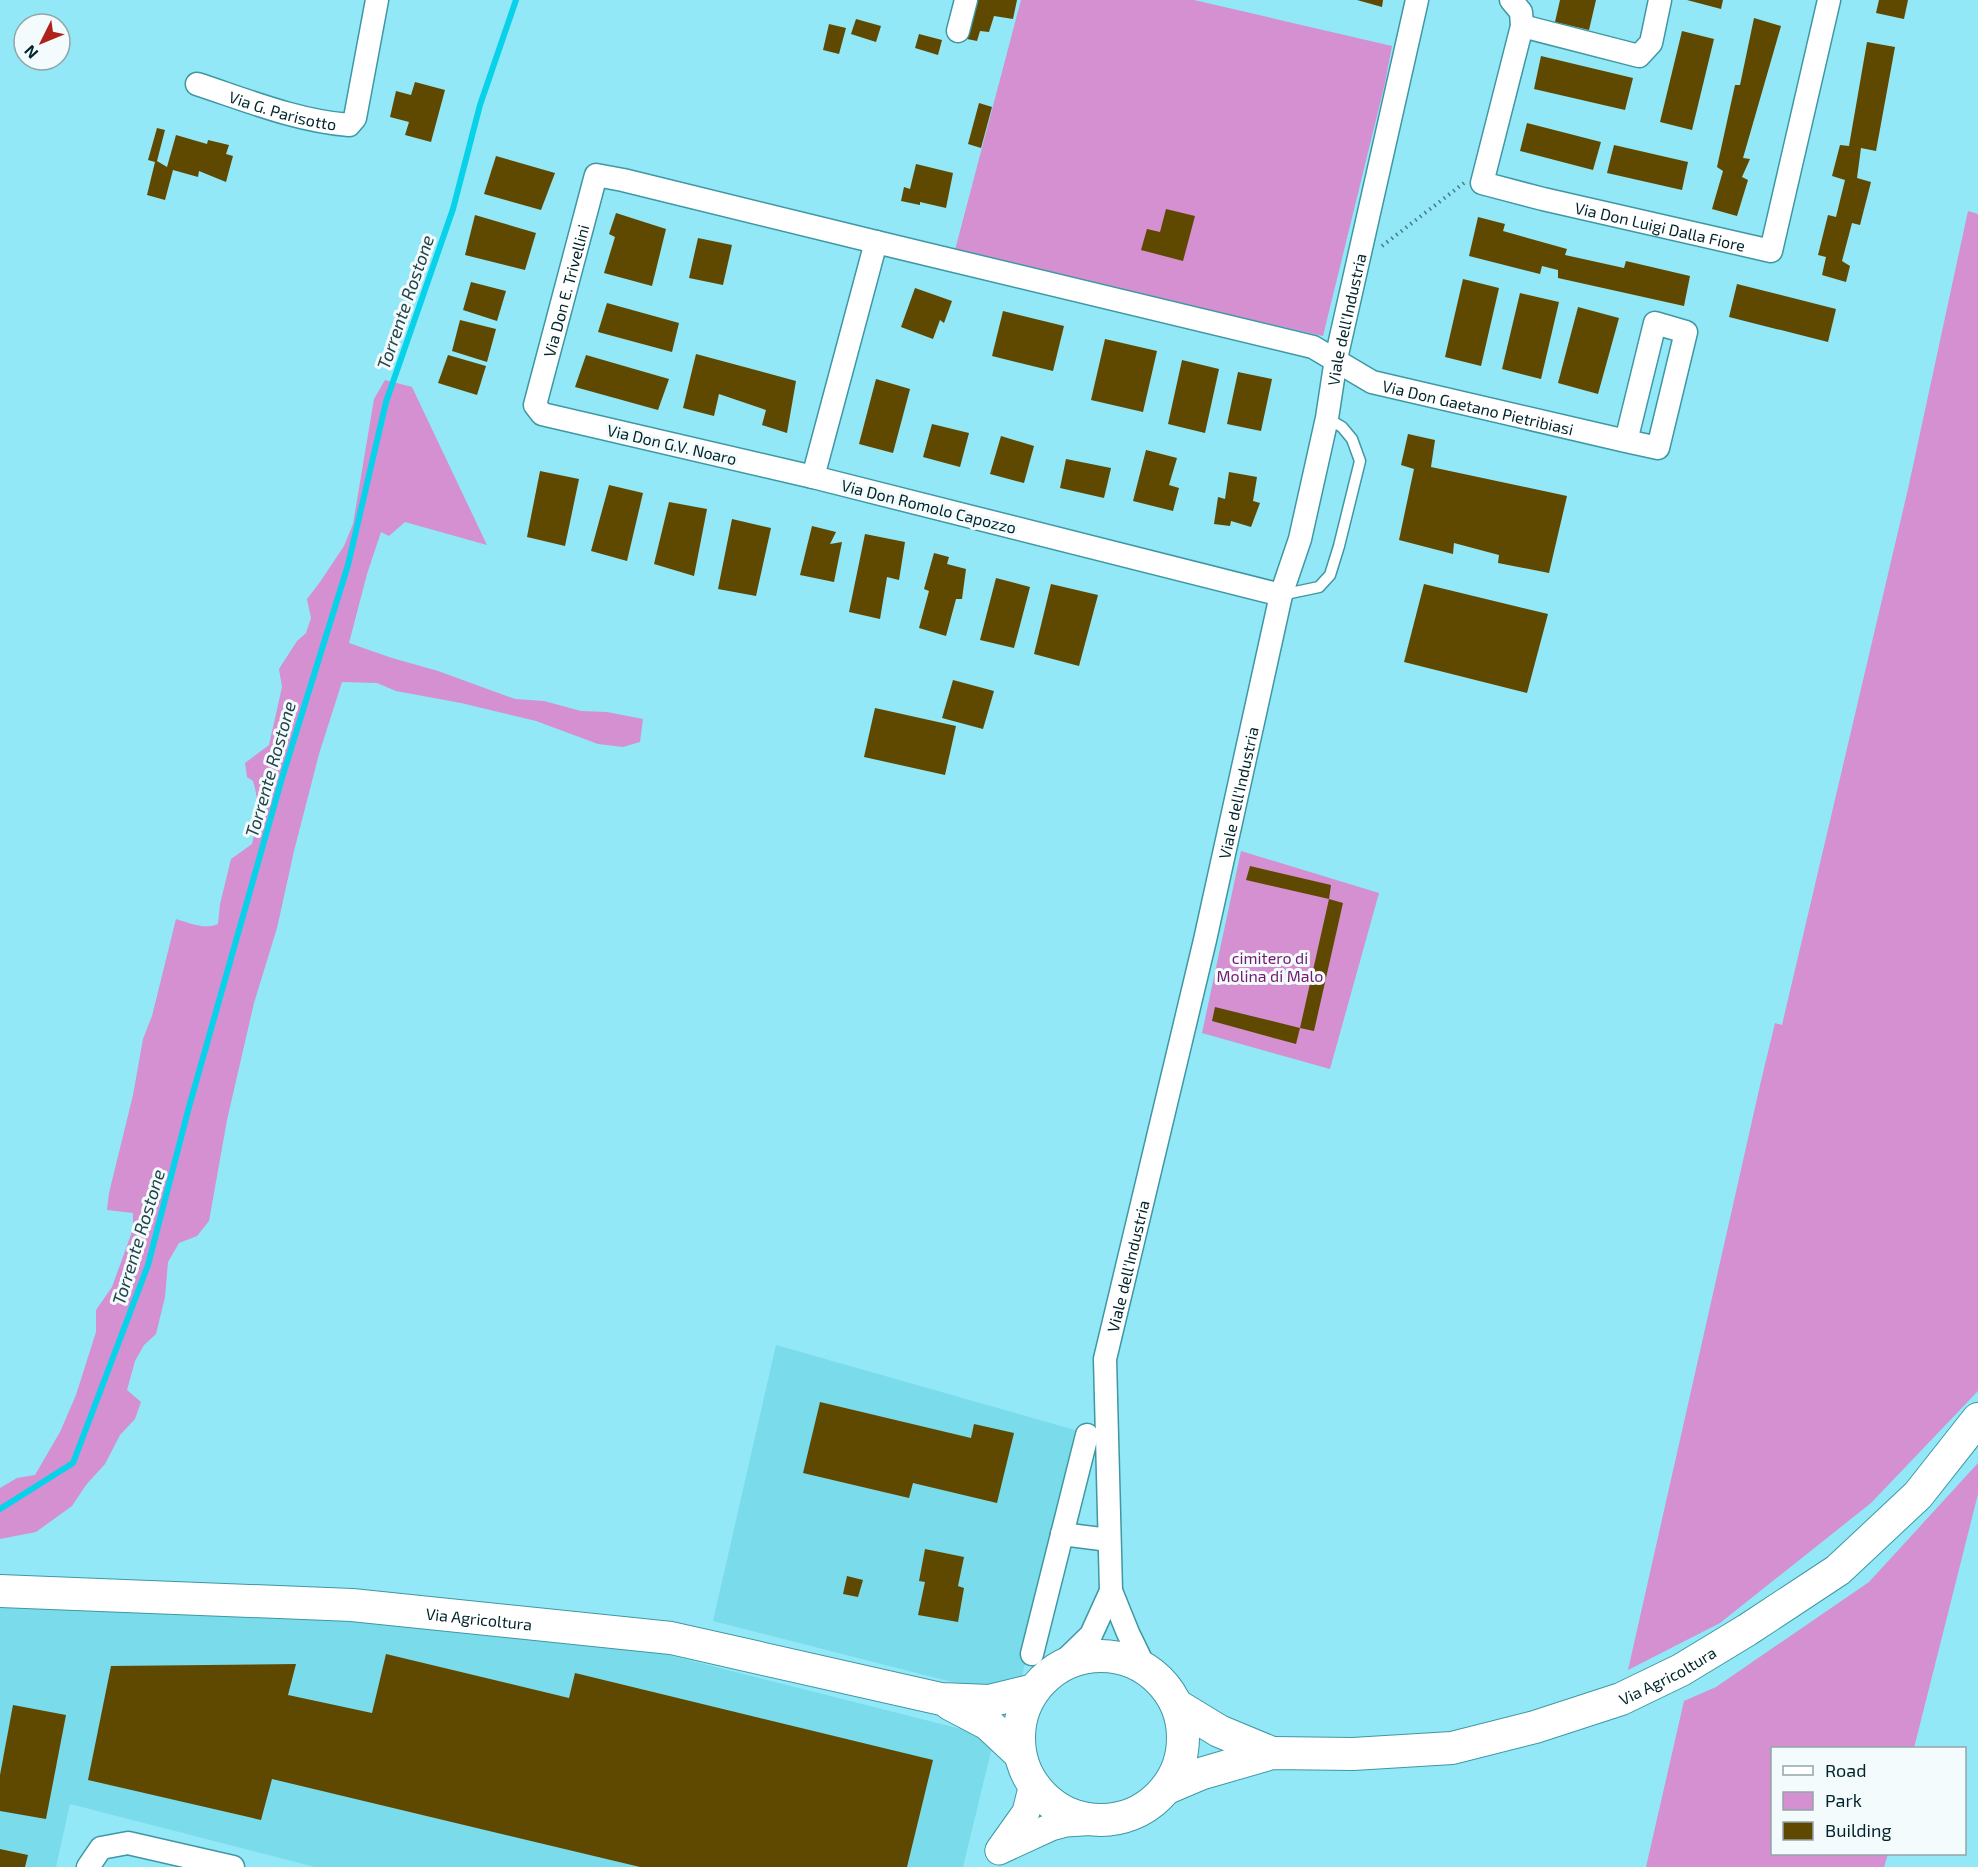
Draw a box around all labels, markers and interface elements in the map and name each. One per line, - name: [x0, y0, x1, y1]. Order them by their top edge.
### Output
- north arrow: [12, 12, 72, 72]
- text: N: [20, 42, 42, 63]
- street label: Via G. Parisotto: [227, 86, 338, 133]
- street label: Via Don Luigi Dalla Fiore: [1573, 197, 1747, 254]
- street label: Via Don E. Trivellini: [539, 222, 592, 359]
- water label: Torrente Rostone: [372, 232, 438, 372]
- street label: Viale dell'Industria: [1323, 251, 1369, 387]
- street label: Via Don Gaetano Pietribiasi: [1381, 375, 1576, 438]
- street label: Via Don G.V. Noaro: [605, 420, 739, 468]
- street label: Via Don Romolo Capozzo: [840, 475, 1018, 537]
- water label: Torrente Rostone: [240, 698, 300, 840]
- street label: Viale dell'Industria: [1214, 725, 1261, 861]
- park label: cimitero di Molina di Malo: [1217, 948, 1323, 985]
- water label: Torrente Rostone: [107, 1166, 169, 1307]
- street label: Viale dell'Industria: [1102, 1198, 1152, 1334]
- street label: Via Agricoltura: [425, 1603, 533, 1633]
- street label: Via Agricoltura: [1615, 1642, 1719, 1708]
- legend: [1771, 1747, 1966, 1855]
- text: Road: [1825, 1759, 1866, 1781]
- text: Park: [1825, 1789, 1862, 1811]
- text: Building: [1825, 1819, 1892, 1841]

